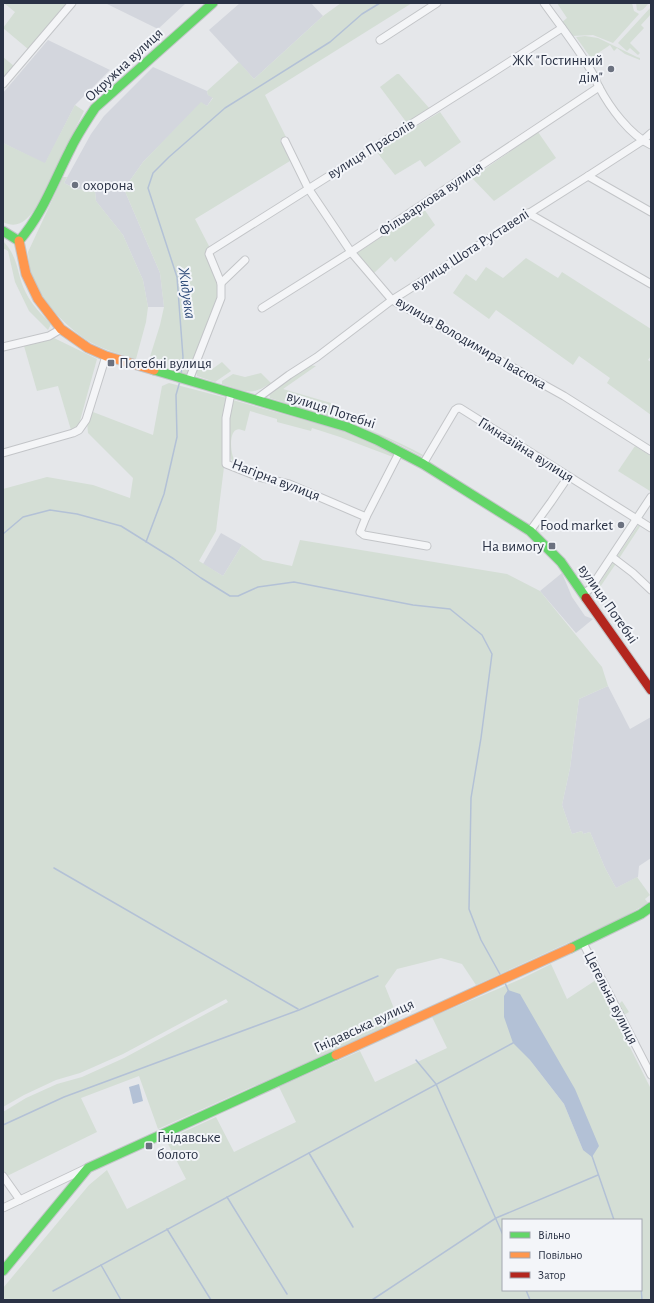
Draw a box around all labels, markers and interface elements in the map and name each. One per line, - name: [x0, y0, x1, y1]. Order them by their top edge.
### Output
- street label: Окружна вулиця: [82, 25, 166, 105]
- place label: ЖК "Гостинний дім": [512, 53, 603, 85]
- marker: ЖК "Гостинний дім": [606, 64, 616, 74]
- street label: вулиця Прасолів: [325, 116, 417, 182]
- street label: Фільваркова вулиця: [376, 159, 486, 239]
- place label: охорона: [83, 178, 133, 193]
- marker: охорона: [70, 180, 80, 190]
- street label: вулиця Шота Руставелі: [408, 206, 532, 294]
- water label: Жидувка: [175, 266, 199, 320]
- street label: вулиця Володимира Івасюка: [393, 294, 549, 392]
- place label: Потебні вулиця: [119, 356, 212, 371]
- marker: Потебні вулиця: [106, 358, 116, 368]
- street label: вулиця Потебні: [285, 389, 377, 431]
- street label: Гімназійна вулиця: [475, 415, 577, 485]
- street label: Нагірна вулиця: [230, 456, 322, 504]
- place label: Food market: [540, 518, 613, 533]
- marker: Food market: [616, 520, 626, 530]
- place label: На вимогу: [482, 539, 545, 554]
- marker: На вимогу: [547, 541, 557, 551]
- street label: вулиця Потебні: [575, 562, 641, 646]
- street label: Цегельна вулиця: [581, 949, 641, 1047]
- street label: Гнідавська вулиця: [312, 996, 416, 1056]
- place label: Гнідавське болото: [157, 1130, 221, 1162]
- marker: Гнідавське болото: [144, 1141, 154, 1151]
- legend: [502, 1219, 642, 1291]
- text: Вільно: [538, 1229, 570, 1241]
- text: Повільно: [538, 1249, 583, 1261]
- text: Затор: [538, 1269, 566, 1281]

